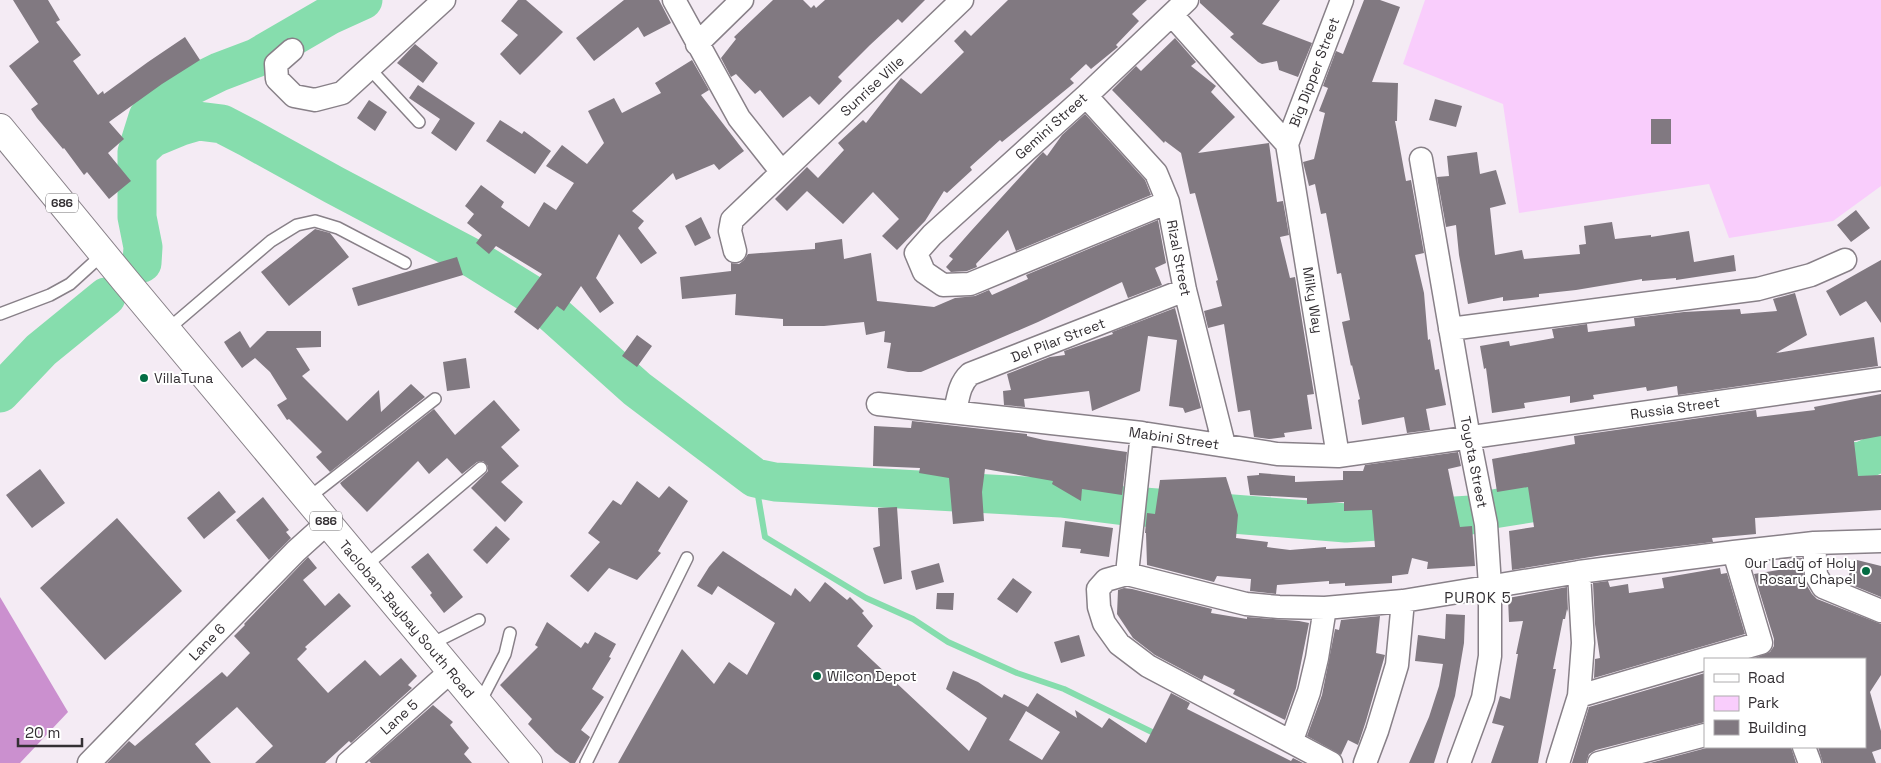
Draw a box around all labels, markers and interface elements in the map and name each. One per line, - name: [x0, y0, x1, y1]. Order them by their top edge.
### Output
- street label: Big Dipper Street: [1285, 15, 1343, 129]
- street label: Sunrise Ville: [836, 52, 908, 120]
- street label: Gemini Street: [1011, 89, 1091, 163]
- road number: 686: [46, 194, 78, 212]
- street label: Rizal Street: [1163, 218, 1195, 298]
- street label: Milky Way: [1299, 265, 1327, 335]
- street label: Del Pilar Street: [1008, 314, 1108, 366]
- place label: VillaTuna: [154, 369, 213, 387]
- marker: VillaTuna: [138, 372, 150, 384]
- street label: Russia Street: [1629, 393, 1721, 423]
- street label: Toyota Street: [1456, 415, 1492, 509]
- street label: Mabini Street: [1128, 423, 1220, 453]
- road number: 686: [310, 512, 342, 530]
- street label: Tacloban-Baybay South Road: [336, 536, 478, 702]
- place label: Our Lady of Holy Rosary Chapel: [1745, 554, 1856, 588]
- marker: Our Lady of Holy Rosary Chapel: [1860, 565, 1872, 577]
- district label: PUROK 5: [1444, 588, 1512, 607]
- street label: Lane 6: [185, 620, 229, 664]
- legend: [1704, 658, 1866, 748]
- place label: Wilcon Depot: [827, 667, 917, 685]
- text: Road: [1748, 668, 1785, 687]
- marker: Wilcon Depot: [811, 670, 823, 682]
- text: Park: [1748, 693, 1779, 712]
- street label: Lane 5: [376, 695, 422, 739]
- scale bar: [18, 716, 81, 748]
- text: Building: [1748, 718, 1807, 737]
- text: 20 m: [25, 723, 60, 742]

